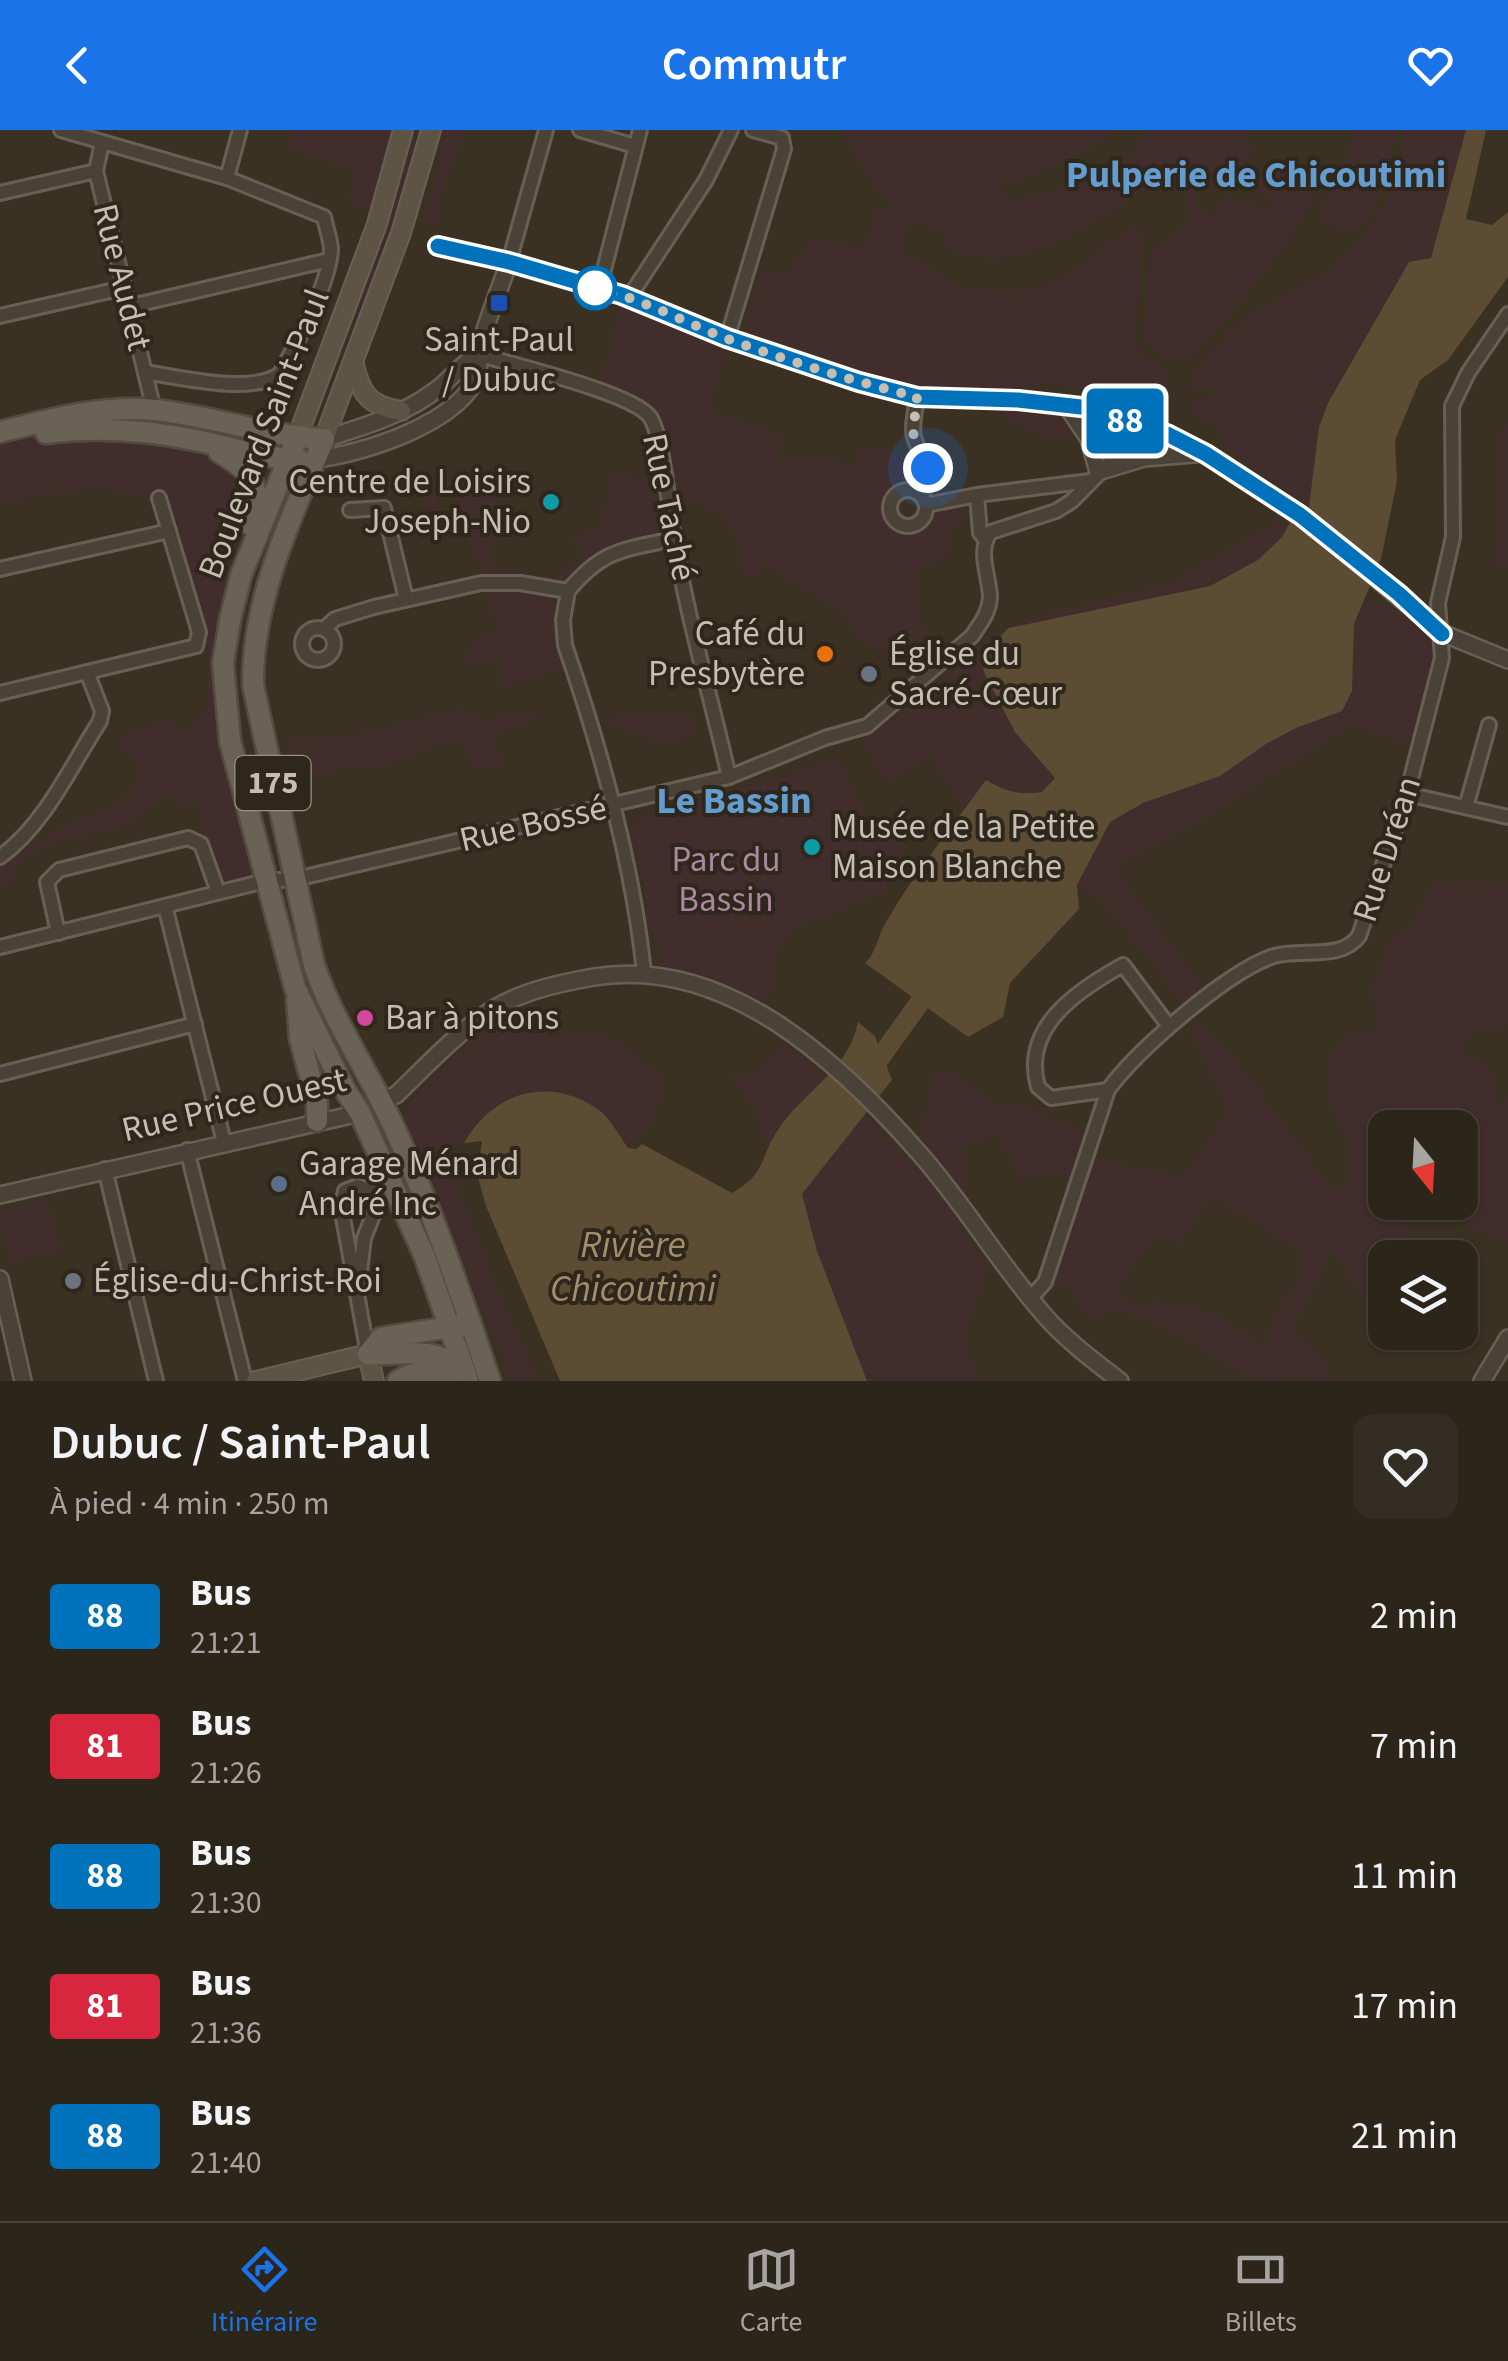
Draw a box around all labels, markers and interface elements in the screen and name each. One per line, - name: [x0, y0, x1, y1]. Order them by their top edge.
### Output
- text: Commutr: [662, 33, 846, 97]
- icon: back: [50, 38, 105, 93]
- icon: heart: [1403, 38, 1458, 93]
- district label: Pulperie de Chicoutimi: [1066, 148, 1446, 202]
- street label: Rue Audet: [80, 198, 164, 356]
- unlabelled marker: [574, 267, 616, 309]
- street label: Boulevard Saint-Paul: [186, 282, 342, 586]
- marker: Saint-Paul / Dubuc: [488, 292, 510, 314]
- place label: Saint-Paul / Dubuc: [424, 315, 574, 405]
- line badge: 88: [1080, 388, 1170, 454]
- text: 88: [1107, 396, 1143, 446]
- street label: Rue Taché: [629, 429, 709, 585]
- your location: [903, 443, 953, 493]
- place label: Centre de Loisirs Joseph-Nio: [289, 457, 531, 547]
- marker: Centre de Loisirs Joseph-Nio: [540, 491, 562, 513]
- place label: Café du Presbytère: [648, 609, 805, 699]
- place label: Église du Sacré-Cœur: [889, 629, 1063, 719]
- marker: Café du Presbytère: [814, 643, 836, 665]
- marker: Église du Sacré-Cœur: [858, 663, 880, 685]
- road number: 175: [236, 756, 310, 810]
- street label: Rue Dréan: [1340, 770, 1434, 928]
- district label: Le Bassin: [656, 774, 812, 828]
- street label: Rue Bossé: [455, 783, 611, 865]
- place label: Musée de la Petite Maison Blanche: [832, 802, 1095, 892]
- park label: Parc du Bassin: [671, 835, 781, 925]
- marker: Musée de la Petite Maison Blanche: [801, 836, 823, 858]
- place label: Bar à pitons: [385, 993, 559, 1043]
- marker: Bar à pitons: [354, 1007, 376, 1029]
- street label: Rue Price Ouest: [117, 1055, 351, 1155]
- north arrow: [1368, 1110, 1478, 1220]
- map controls: [1368, 1110, 1478, 1350]
- place label: Garage Ménard André Inc: [299, 1139, 520, 1229]
- marker: Garage Ménard André Inc: [268, 1173, 290, 1195]
- water label: Rivière Chicoutimi: [550, 1218, 717, 1316]
- button: layers: [1368, 1240, 1478, 1350]
- place label: Église-du-Christ-Roi: [93, 1256, 382, 1306]
- marker: Église-du-Christ-Roi: [62, 1270, 84, 1292]
- text: Dubuc / Saint-Paul: [50, 1409, 431, 1477]
- button: heart: [1353, 1414, 1458, 1519]
- text: À pied · 4 min · 250 m: [50, 1481, 329, 1527]
- text: Bus: [190, 1566, 251, 1620]
- text: 2 min: [1370, 1589, 1458, 1643]
- text: 88: [87, 1591, 123, 1641]
- text: 21:21: [190, 1620, 262, 1666]
- text: Bus: [190, 1696, 251, 1750]
- text: 7 min: [1370, 1719, 1458, 1773]
- text: 81: [87, 1721, 123, 1771]
- text: 21:26: [190, 1750, 262, 1796]
- text: Bus: [190, 1826, 251, 1880]
- text: 11 min: [1351, 1849, 1458, 1903]
- text: 88: [87, 1851, 123, 1901]
- text: 21:30: [190, 1880, 262, 1926]
- text: Bus: [190, 1956, 251, 2010]
- text: 17 min: [1351, 1979, 1458, 2033]
- text: 81: [87, 1981, 123, 2031]
- text: 21:36: [190, 2010, 262, 2056]
- text: Bus: [190, 2086, 251, 2140]
- text: 21 min: [1351, 2109, 1458, 2163]
- text: 88: [87, 2111, 123, 2161]
- text: 21:40: [190, 2140, 262, 2186]
- tab: Itinéraire: [211, 2242, 317, 2342]
- tab: Carte: [740, 2242, 802, 2342]
- tab: Billets: [1225, 2242, 1297, 2342]

